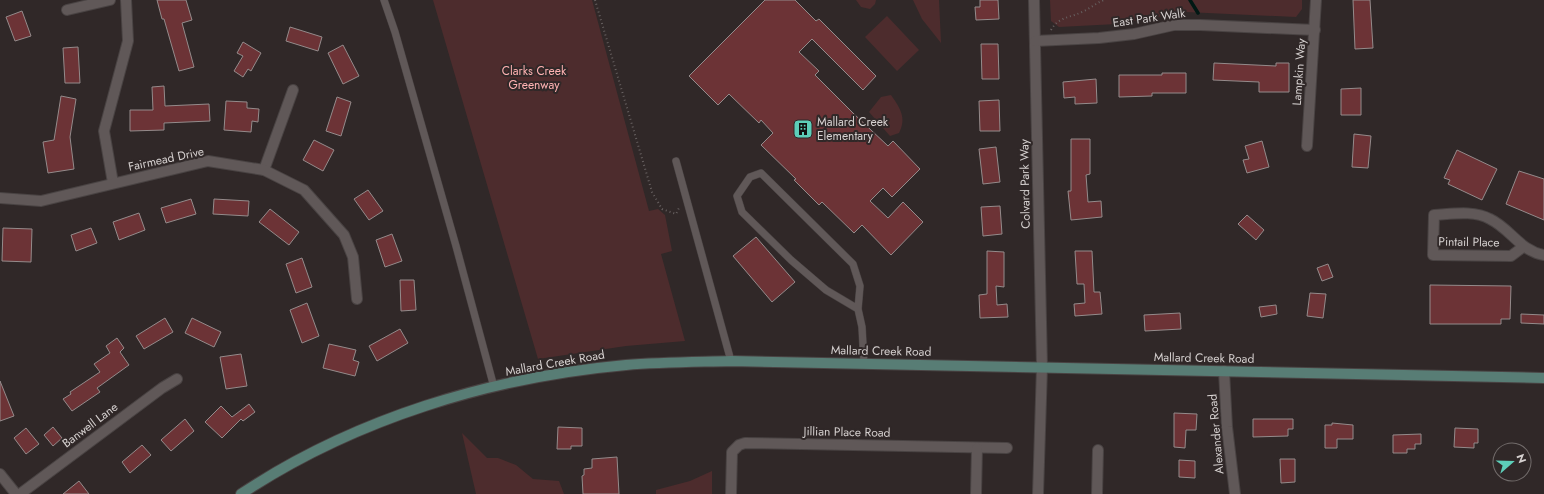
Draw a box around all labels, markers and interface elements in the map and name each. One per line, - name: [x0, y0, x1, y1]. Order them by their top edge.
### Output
- street label: East Park Walk: [1112, 4, 1187, 32]
- street label: Lampkin Way: [1288, 37, 1310, 106]
- park label: Clarks Creek Greenway: [502, 62, 567, 94]
- place label: Mallard Creek Elementary: [817, 113, 889, 145]
- building icon: Mallard Creek Elementary: [792, 118, 814, 140]
- street label: Colvard Park Way: [1015, 138, 1035, 229]
- street label: Fairmead Drive: [126, 142, 206, 176]
- street label: Pintail Place: [1438, 232, 1500, 252]
- street label: Mallard Creek Road: [831, 341, 931, 361]
- street label: Mallard Creek Road: [504, 345, 606, 381]
- street label: Mallard Creek Road: [1154, 348, 1254, 368]
- street label: Alexander Road: [1204, 393, 1228, 475]
- street label: Banwell Lane: [58, 398, 122, 452]
- street label: Jillian Place Road: [801, 422, 891, 442]
- north arrow: [1492, 442, 1532, 482]
- text: N: [1512, 452, 1530, 465]

